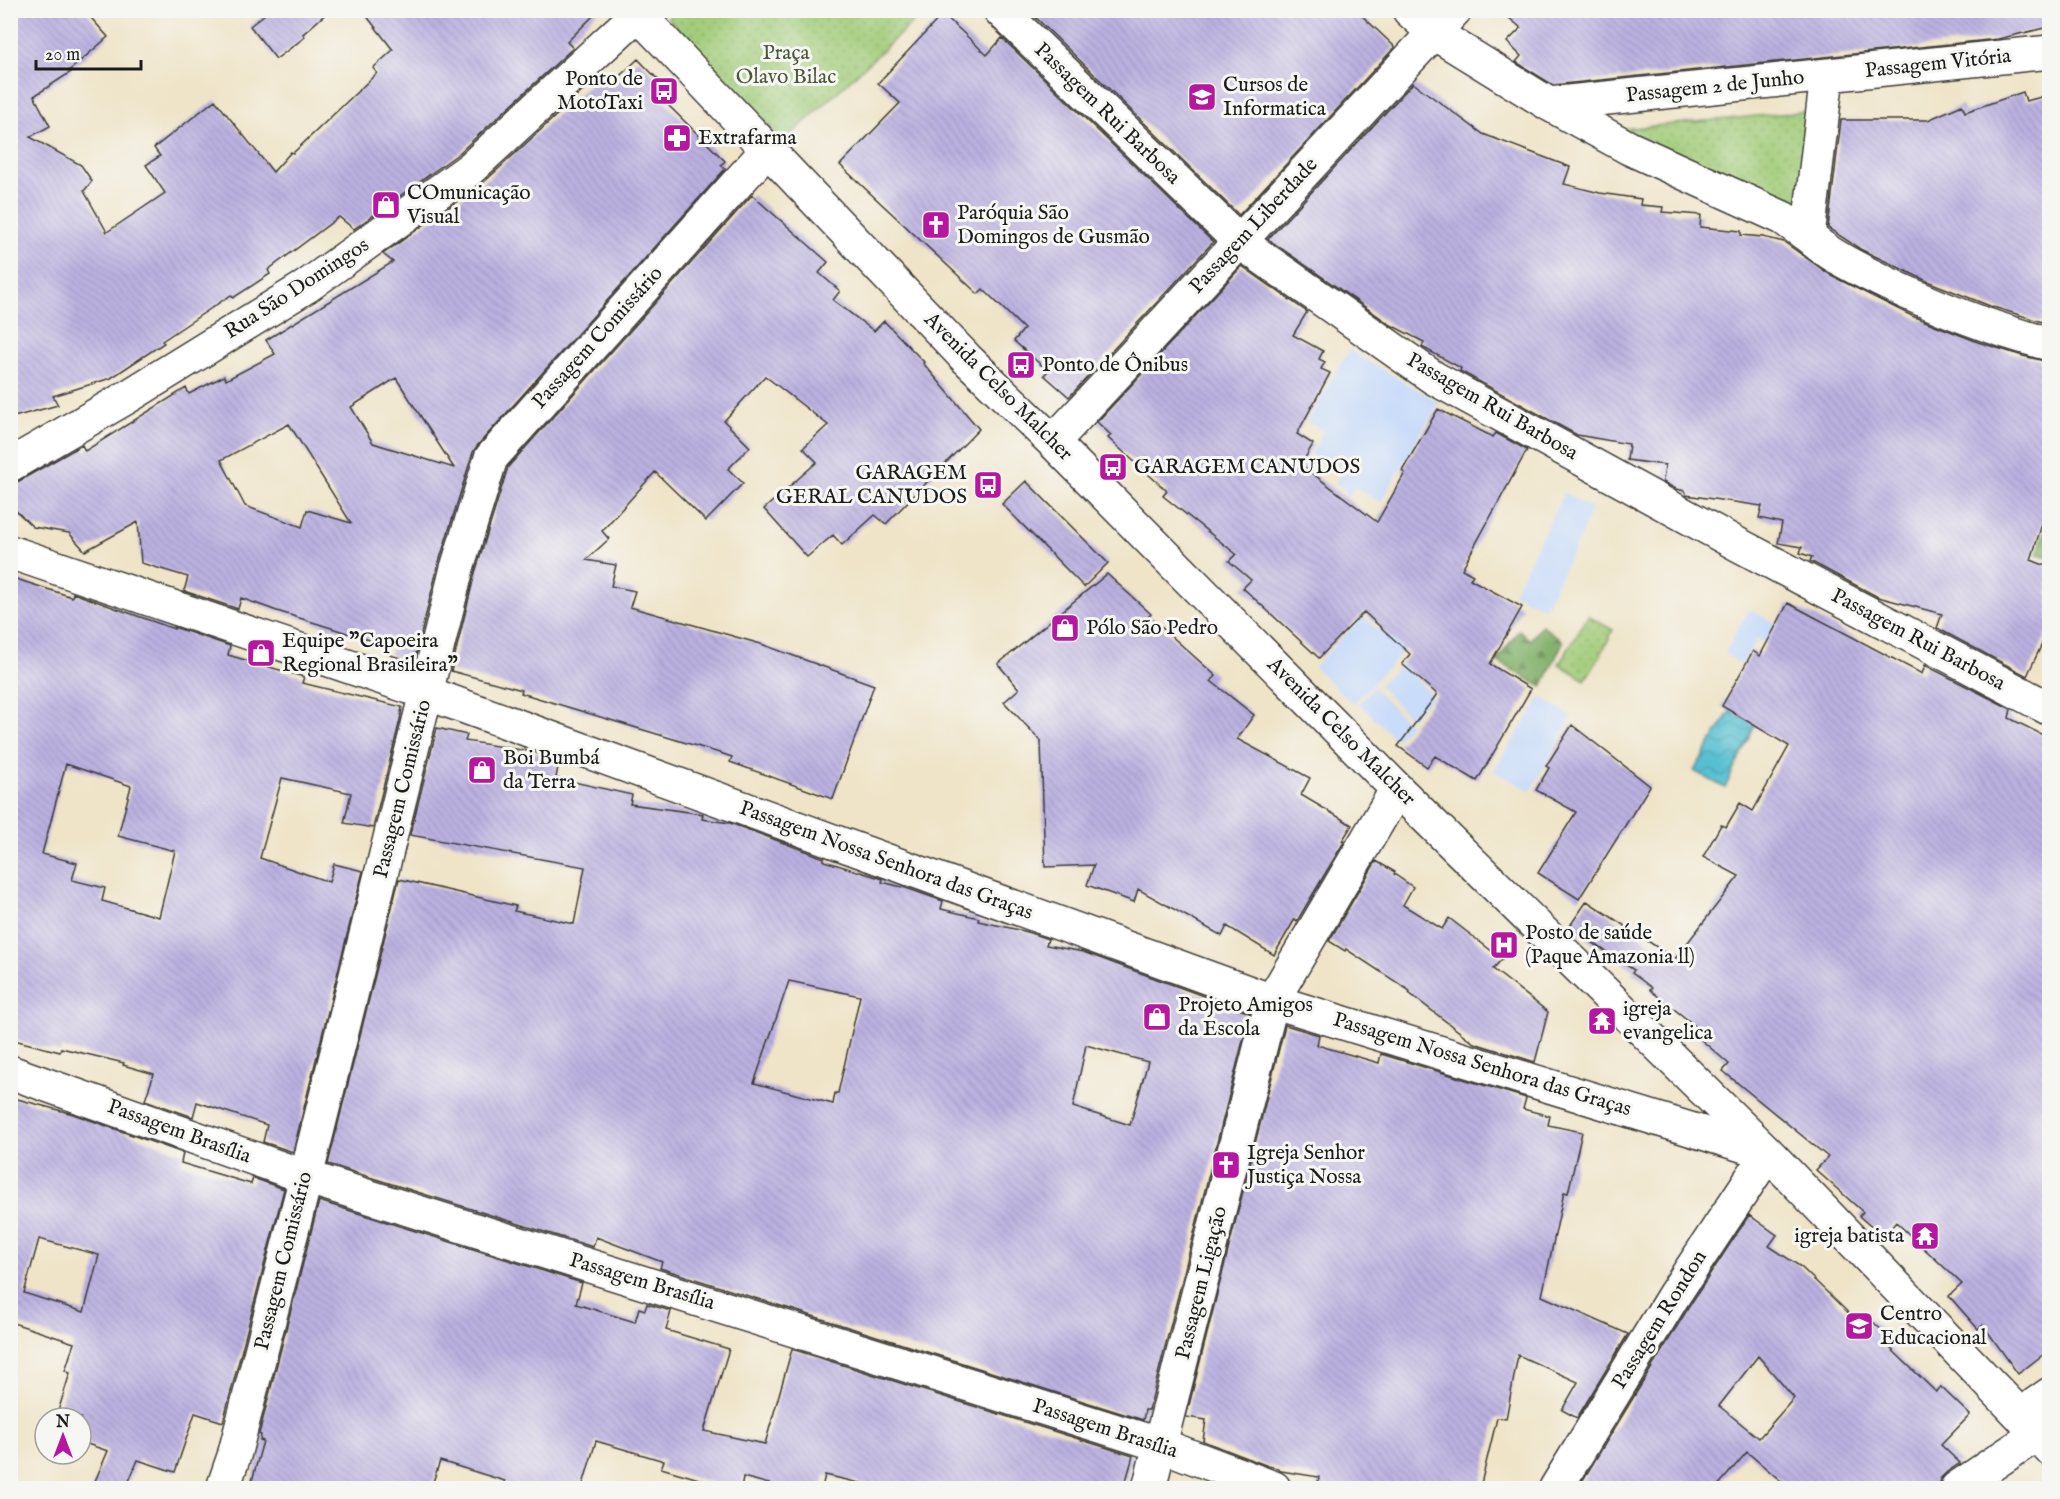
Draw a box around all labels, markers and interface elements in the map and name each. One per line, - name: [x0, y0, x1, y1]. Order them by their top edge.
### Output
- scale bar: [36, 33, 141, 71]
- street label: Passagem Rui Barbosa: [1028, 37, 1187, 192]
- park label: Praça Olavo Bilac: [736, 40, 836, 91]
- street label: Passagem Vitória: [1864, 43, 2013, 85]
- text: 20 m: [45, 44, 80, 67]
- street label: Passagem 2 de Junho: [1625, 64, 1805, 110]
- place label: Ponto de MotoTaxi: [557, 66, 643, 117]
- place label: Cursos de Informatica: [1223, 72, 1327, 123]
- bus stop icon: Ponto de MotoTaxi: [648, 75, 680, 107]
- school or university icon: Cursos de Informatica: [1186, 81, 1218, 113]
- pharmacy icon: Extrafarma: [661, 122, 693, 154]
- place label: Extrafarma: [698, 125, 797, 152]
- street label: Passagem Liberdade: [1184, 152, 1324, 300]
- place label: COmunicação Visual: [406, 180, 531, 231]
- shop icon: COmunicação Visual: [370, 189, 402, 221]
- place label: Paróquia São Domingos de Gusmão: [957, 200, 1150, 251]
- church icon: Paróquia São Domingos de Gusmão: [920, 209, 952, 241]
- street label: Rua São Domingos: [219, 232, 375, 346]
- street label: Passagem Comissário: [527, 261, 669, 415]
- street label: Avenida Celso Malcher: [917, 306, 1078, 467]
- street label: Passagem Rui Barbosa: [1401, 347, 1583, 468]
- bus stop icon: Ponto de Ônibus: [1005, 349, 1037, 381]
- place label: Ponto de Ônibus: [1042, 351, 1188, 379]
- bus stop icon: GARAGEM CANUDOS: [1097, 451, 1129, 483]
- place label: GARAGEM CANUDOS: [1134, 454, 1360, 481]
- place label: GARAGEM GERAL CANUDOS: [776, 460, 967, 511]
- bus stop icon: GARAGEM GERAL CANUDOS: [972, 469, 1004, 501]
- street label: Passagem Rui Barbosa: [1826, 583, 2011, 698]
- shop icon: Pólo São Pedro: [1049, 612, 1081, 644]
- place label: Pólo São Pedro: [1086, 615, 1218, 642]
- place label: Equipe "Capoeira Regional Brasileira": [282, 628, 458, 679]
- shop icon: Equipe "Capoeira Regional Brasileira": [245, 637, 277, 669]
- street label: Avenida Celso Malcher: [1260, 651, 1421, 812]
- street label: Passagem Comissário: [368, 697, 438, 881]
- place label: Boi Bumbá da Terra: [503, 745, 600, 796]
- shop icon: Boi Bumbá da Terra: [466, 754, 498, 786]
- street label: Passagem Nossa Senhora das Graças: [735, 795, 1037, 927]
- place label: Posto de saúde (Paque Amazonia ll): [1525, 920, 1695, 971]
- hospital icon: Posto de saúde (Paque Amazonia ll): [1488, 929, 1520, 961]
- place label: Projeto Amigos da Escola: [1178, 992, 1313, 1043]
- place label: igreja evangelica: [1623, 996, 1713, 1047]
- shop icon: Projeto Amigos da Escola: [1141, 1001, 1173, 1033]
- temple icon: igreja evangelica: [1586, 1005, 1618, 1037]
- street label: Passagem Nossa Senhora das Graças: [1330, 1007, 1634, 1123]
- street label: Passagem Brasília: [103, 1094, 255, 1171]
- place label: Igreja Senhor Justiça Nossa: [1245, 1140, 1365, 1191]
- church icon: Igreja Senhor Justiça Nossa: [1210, 1149, 1242, 1181]
- street label: Passagem Comissário: [249, 1169, 319, 1353]
- street label: Passagem Ligação: [1170, 1203, 1234, 1363]
- temple icon: igreja batista: [1909, 1220, 1941, 1252]
- place label: igreja batista: [1794, 1223, 1905, 1250]
- street label: Passagem Rondon: [1607, 1246, 1713, 1394]
- street label: Passagem Brasília: [566, 1247, 719, 1317]
- place label: Centro Educacional: [1880, 1301, 1987, 1352]
- school or university icon: Centro Educacional: [1843, 1310, 1875, 1342]
- street label: Passagem Brasília: [1029, 1393, 1182, 1465]
- north arrow: [33, 1406, 93, 1466]
- text: N: [55, 1413, 70, 1433]

